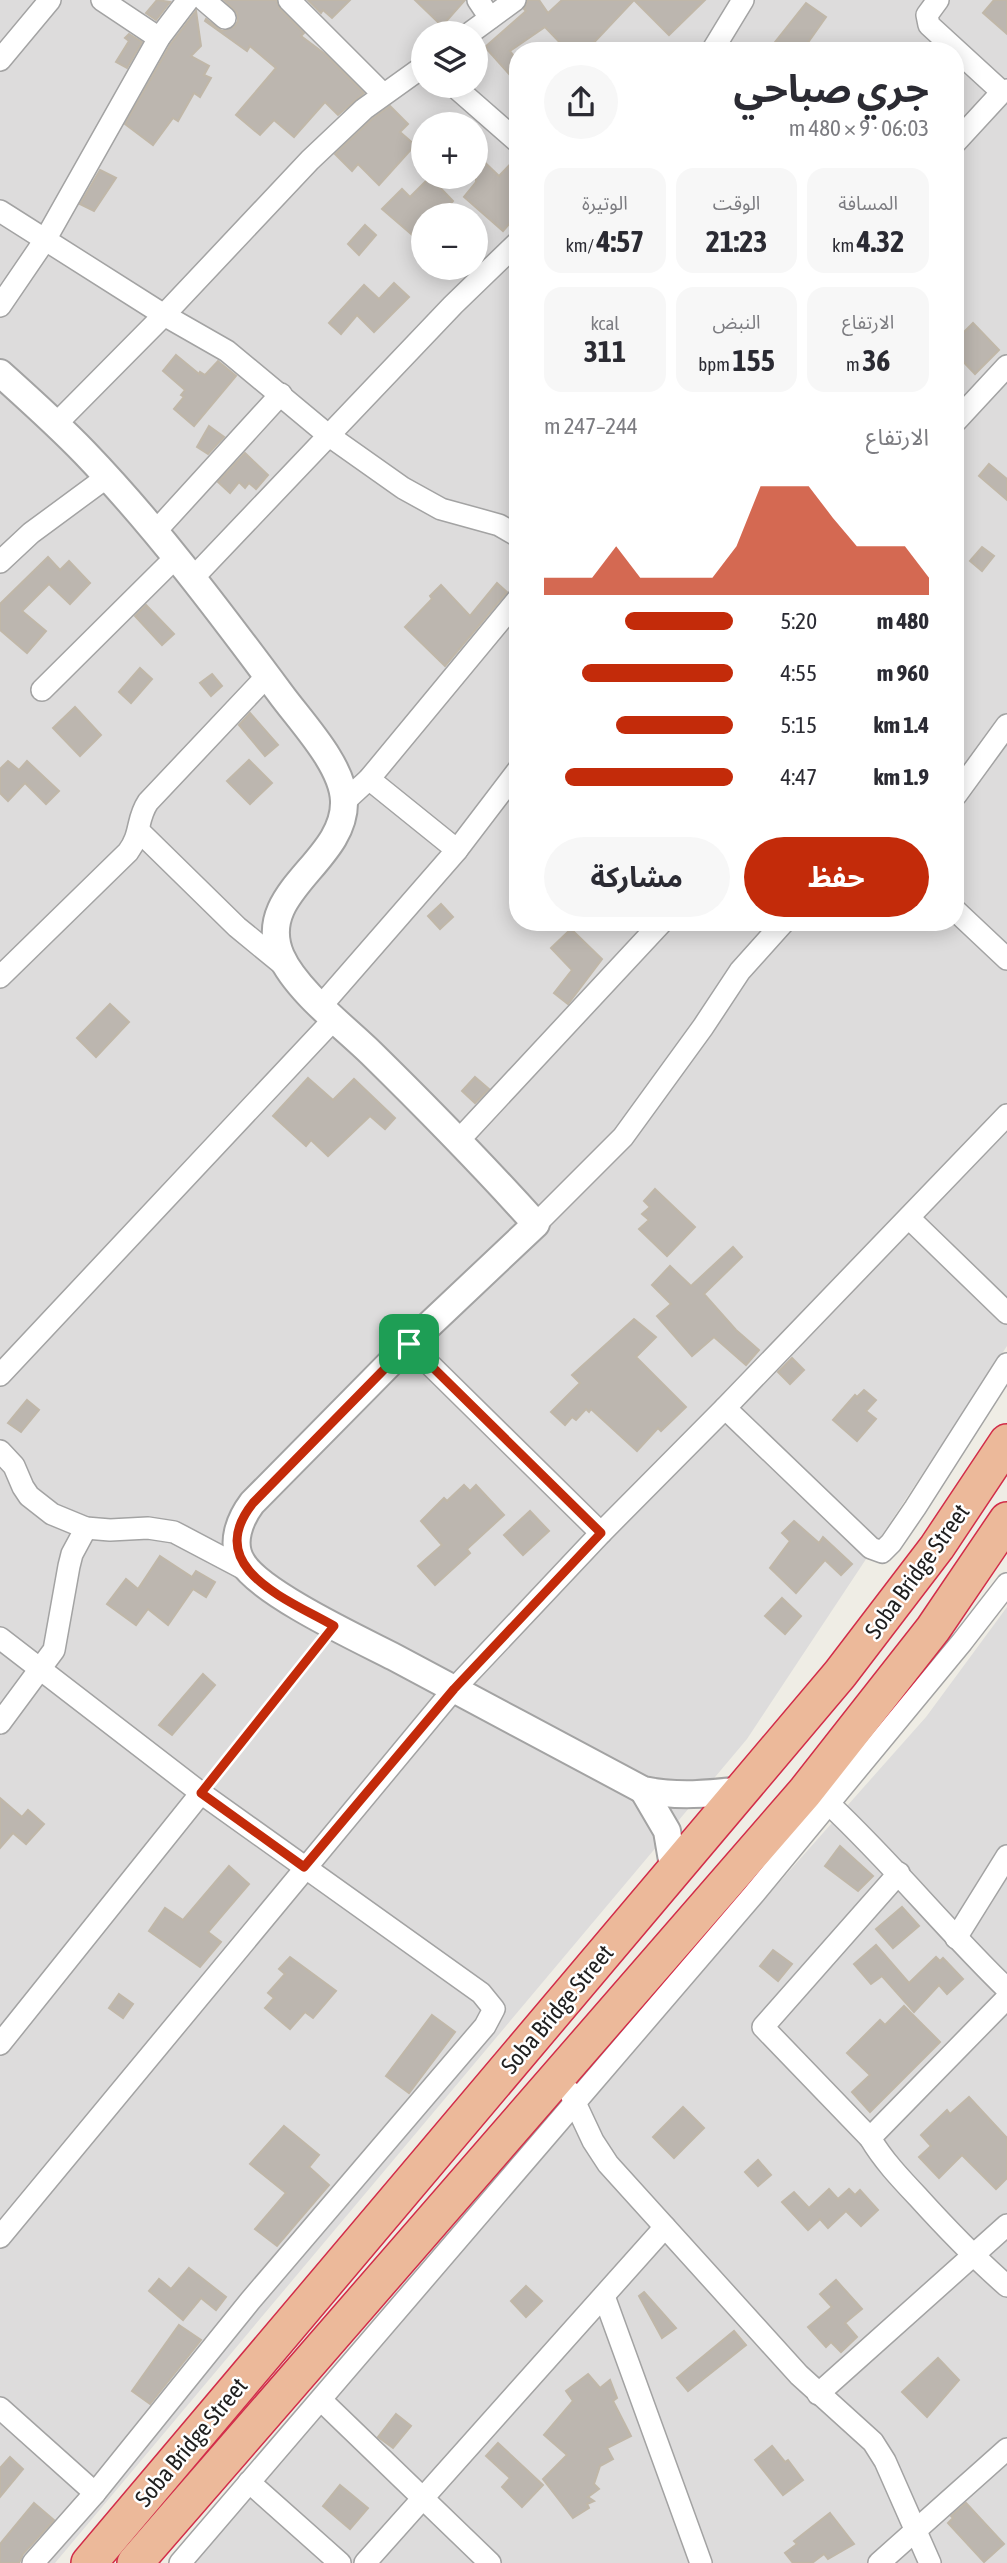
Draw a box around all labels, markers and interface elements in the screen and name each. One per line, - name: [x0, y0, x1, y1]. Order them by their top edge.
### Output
- map controls: [411, 21, 488, 280]
- button: layers: [411, 21, 488, 98]
- button: share: [544, 65, 618, 139]
- text: جري صباحي: [734, 67, 929, 110]
- button: +: [411, 112, 488, 189]
- text: 06:03 · 9 × 480 m: [789, 115, 929, 141]
- text: الوتيرة: [582, 192, 628, 214]
- text: الوقت: [713, 192, 760, 214]
- text: المسافة: [838, 192, 898, 214]
- button: −: [411, 203, 488, 280]
- text: 4:57: [597, 224, 644, 258]
- text: 21:23: [706, 224, 767, 258]
- text: 4.32: [857, 224, 904, 258]
- text: /km: [565, 234, 597, 256]
- text: km: [832, 234, 857, 256]
- text: النبض: [712, 311, 761, 333]
- text: الارتفاع: [842, 311, 894, 333]
- text: kcal: [590, 312, 619, 334]
- text: 311: [584, 334, 626, 368]
- text: 155: [733, 343, 775, 377]
- text: 36: [862, 343, 890, 377]
- text: bpm: [698, 353, 733, 375]
- text: m: [846, 353, 862, 375]
- text: 244–247 m: [544, 413, 638, 439]
- text: الارتفاع: [866, 424, 929, 450]
- text: 5:20: [780, 608, 817, 634]
- text: 480 m: [877, 608, 929, 634]
- text: 4:55: [780, 660, 817, 686]
- text: 960 m: [877, 660, 929, 686]
- text: 5:15: [780, 712, 817, 738]
- text: 1.4 km: [873, 712, 929, 738]
- text: 4:47: [780, 764, 817, 790]
- text: 1.9 km: [873, 764, 929, 790]
- button: مشاركة: [544, 837, 730, 917]
- button: حفظ: [744, 837, 929, 917]
- pin: [379, 1314, 439, 1374]
- icon: arrive: [390, 1325, 428, 1363]
- street label: Soba Bridge Street: [859, 1499, 975, 1643]
- street label: Soba Bridge Street: [495, 1939, 619, 2079]
- street label: Soba Bridge Street: [129, 2372, 253, 2512]

